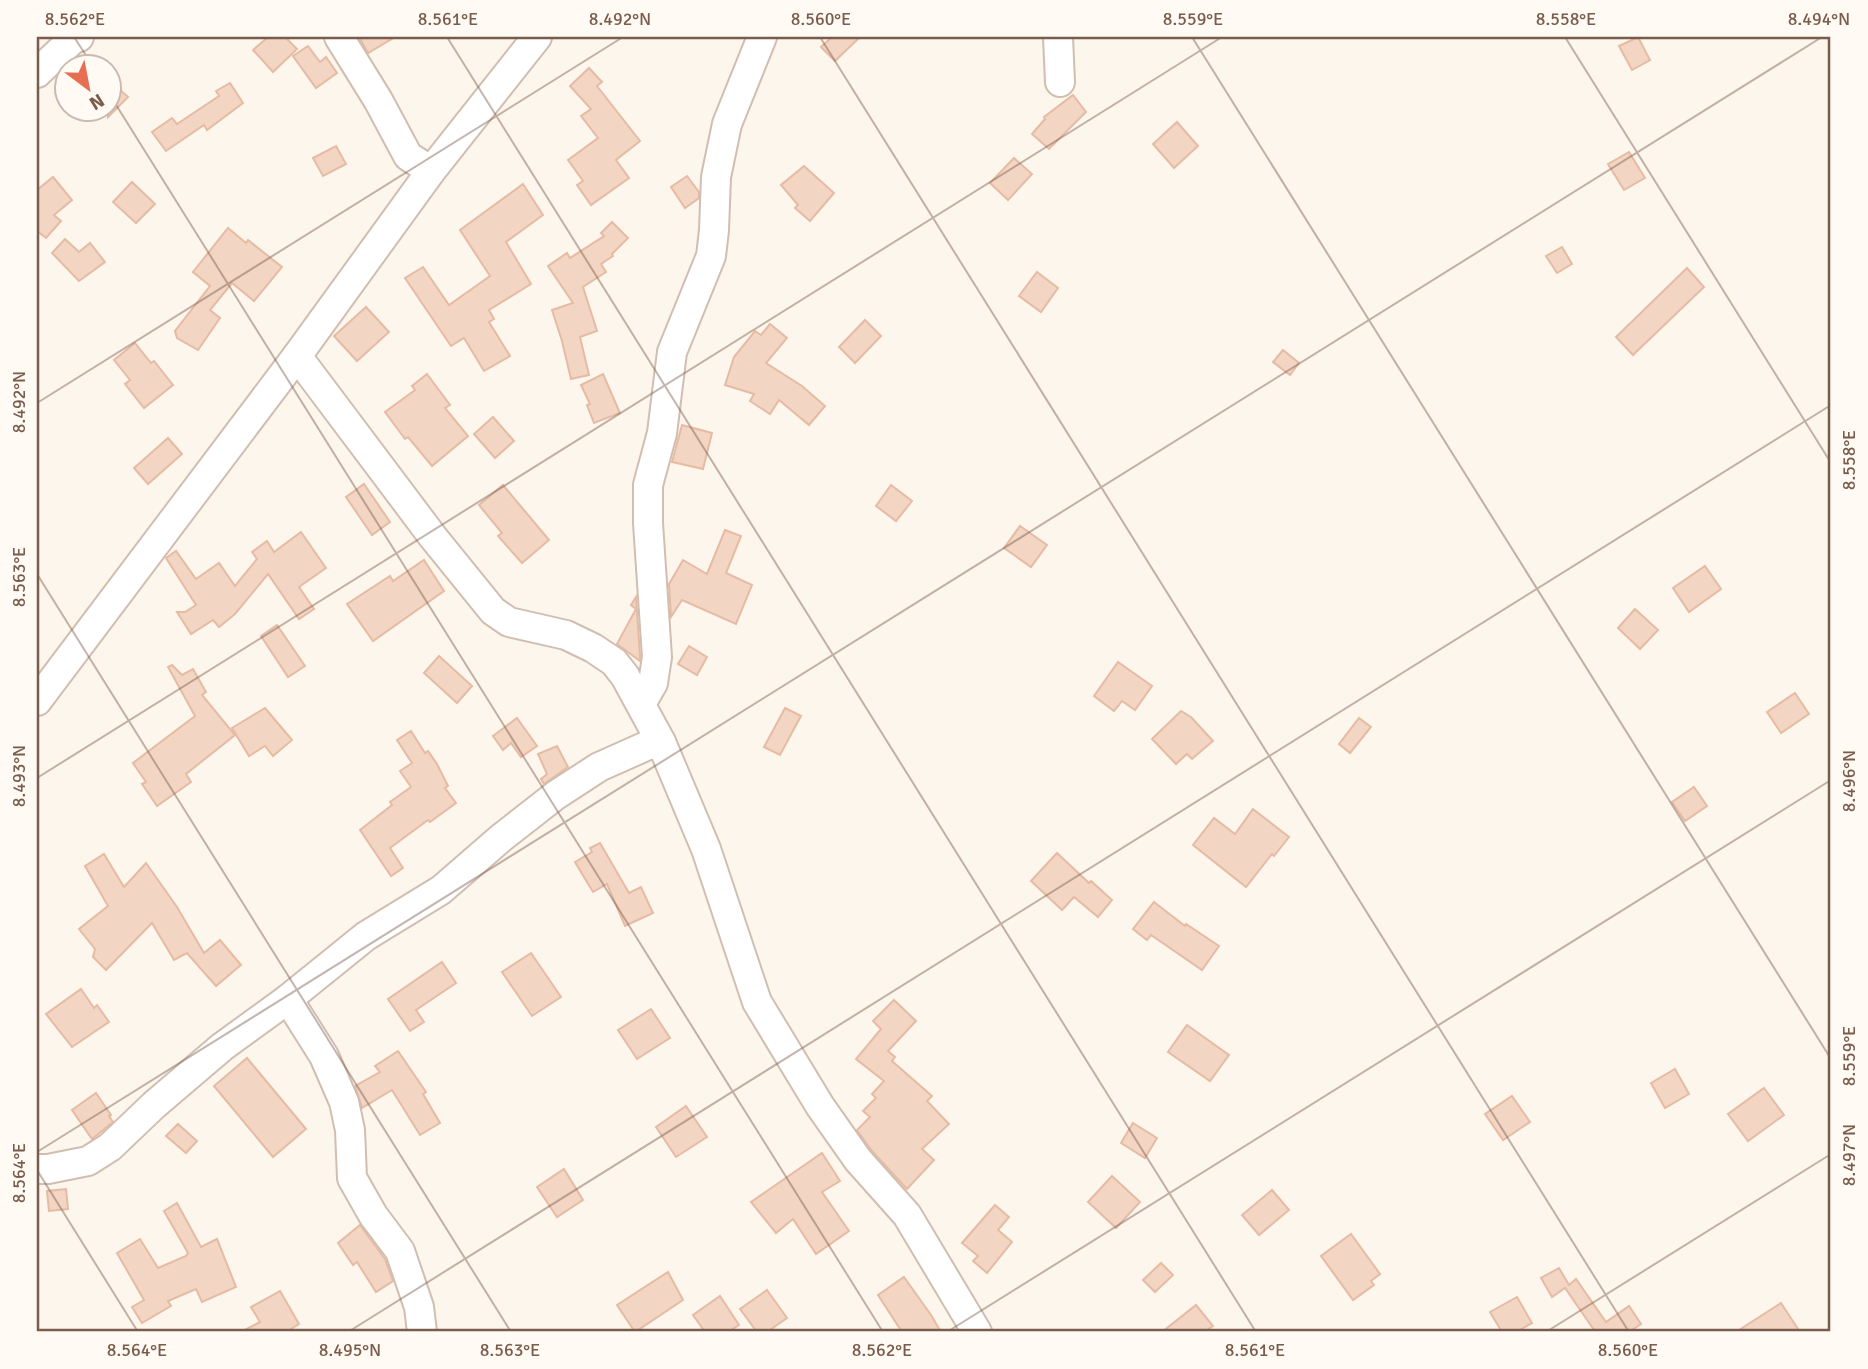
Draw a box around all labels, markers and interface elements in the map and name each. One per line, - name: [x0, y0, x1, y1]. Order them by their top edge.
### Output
- text: 8.562°E: [45, 8, 105, 30]
- text: 8.561°E: [418, 8, 478, 30]
- text: 8.492°N: [589, 8, 651, 30]
- text: 8.560°E: [791, 8, 851, 30]
- text: 8.559°E: [1163, 8, 1223, 30]
- text: 8.558°E: [1536, 8, 1596, 30]
- text: 8.494°N: [1788, 8, 1850, 30]
- north arrow: [52, 52, 122, 122]
- text: N: [85, 88, 108, 115]
- text: 8.492°N: [8, 371, 30, 433]
- text: 8.558°E: [1838, 430, 1860, 490]
- text: 8.563°E: [8, 547, 30, 607]
- text: 8.493°N: [8, 745, 30, 807]
- text: 8.496°N: [1838, 750, 1860, 812]
- text: 8.559°E: [1838, 1026, 1860, 1086]
- text: 8.497°N: [1838, 1124, 1860, 1186]
- text: 8.564°E: [8, 1143, 30, 1203]
- text: 8.564°E: [107, 1339, 167, 1361]
- text: 8.495°N: [319, 1339, 381, 1361]
- text: 8.563°E: [480, 1339, 540, 1361]
- text: 8.562°E: [852, 1339, 912, 1361]
- text: 8.561°E: [1225, 1339, 1285, 1361]
- text: 8.560°E: [1598, 1339, 1658, 1361]

